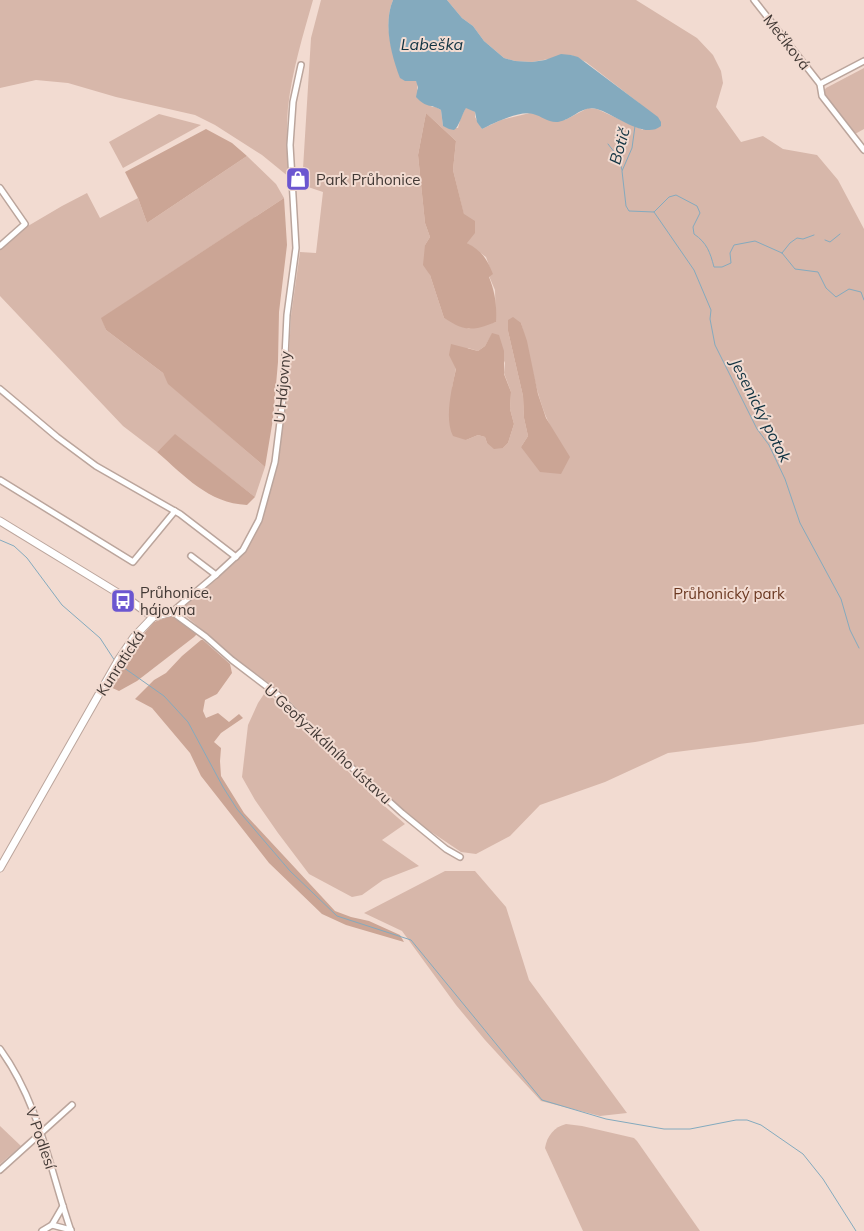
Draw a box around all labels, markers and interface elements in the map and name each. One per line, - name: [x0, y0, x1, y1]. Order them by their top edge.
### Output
- street label: Mečíková: [759, 10, 815, 74]
- water label: Labeška: [401, 34, 464, 54]
- water label: Botič: [604, 124, 634, 167]
- shop icon: Park Průhonice: [285, 166, 311, 192]
- place label: Park Průhonice: [316, 170, 420, 189]
- street label: U Hájovny: [269, 350, 295, 424]
- water label: Jesenický potok: [725, 353, 796, 466]
- place label: Průhonice, hájovna: [140, 583, 212, 619]
- park label: Průhonický park: [673, 584, 785, 603]
- bus stop icon: Průhonice, hájovna: [110, 588, 136, 614]
- street label: Kunratická: [92, 627, 148, 699]
- street label: U Geofyzikálního ústavu: [260, 680, 396, 808]
- street label: V Podlesí: [22, 1105, 61, 1173]

